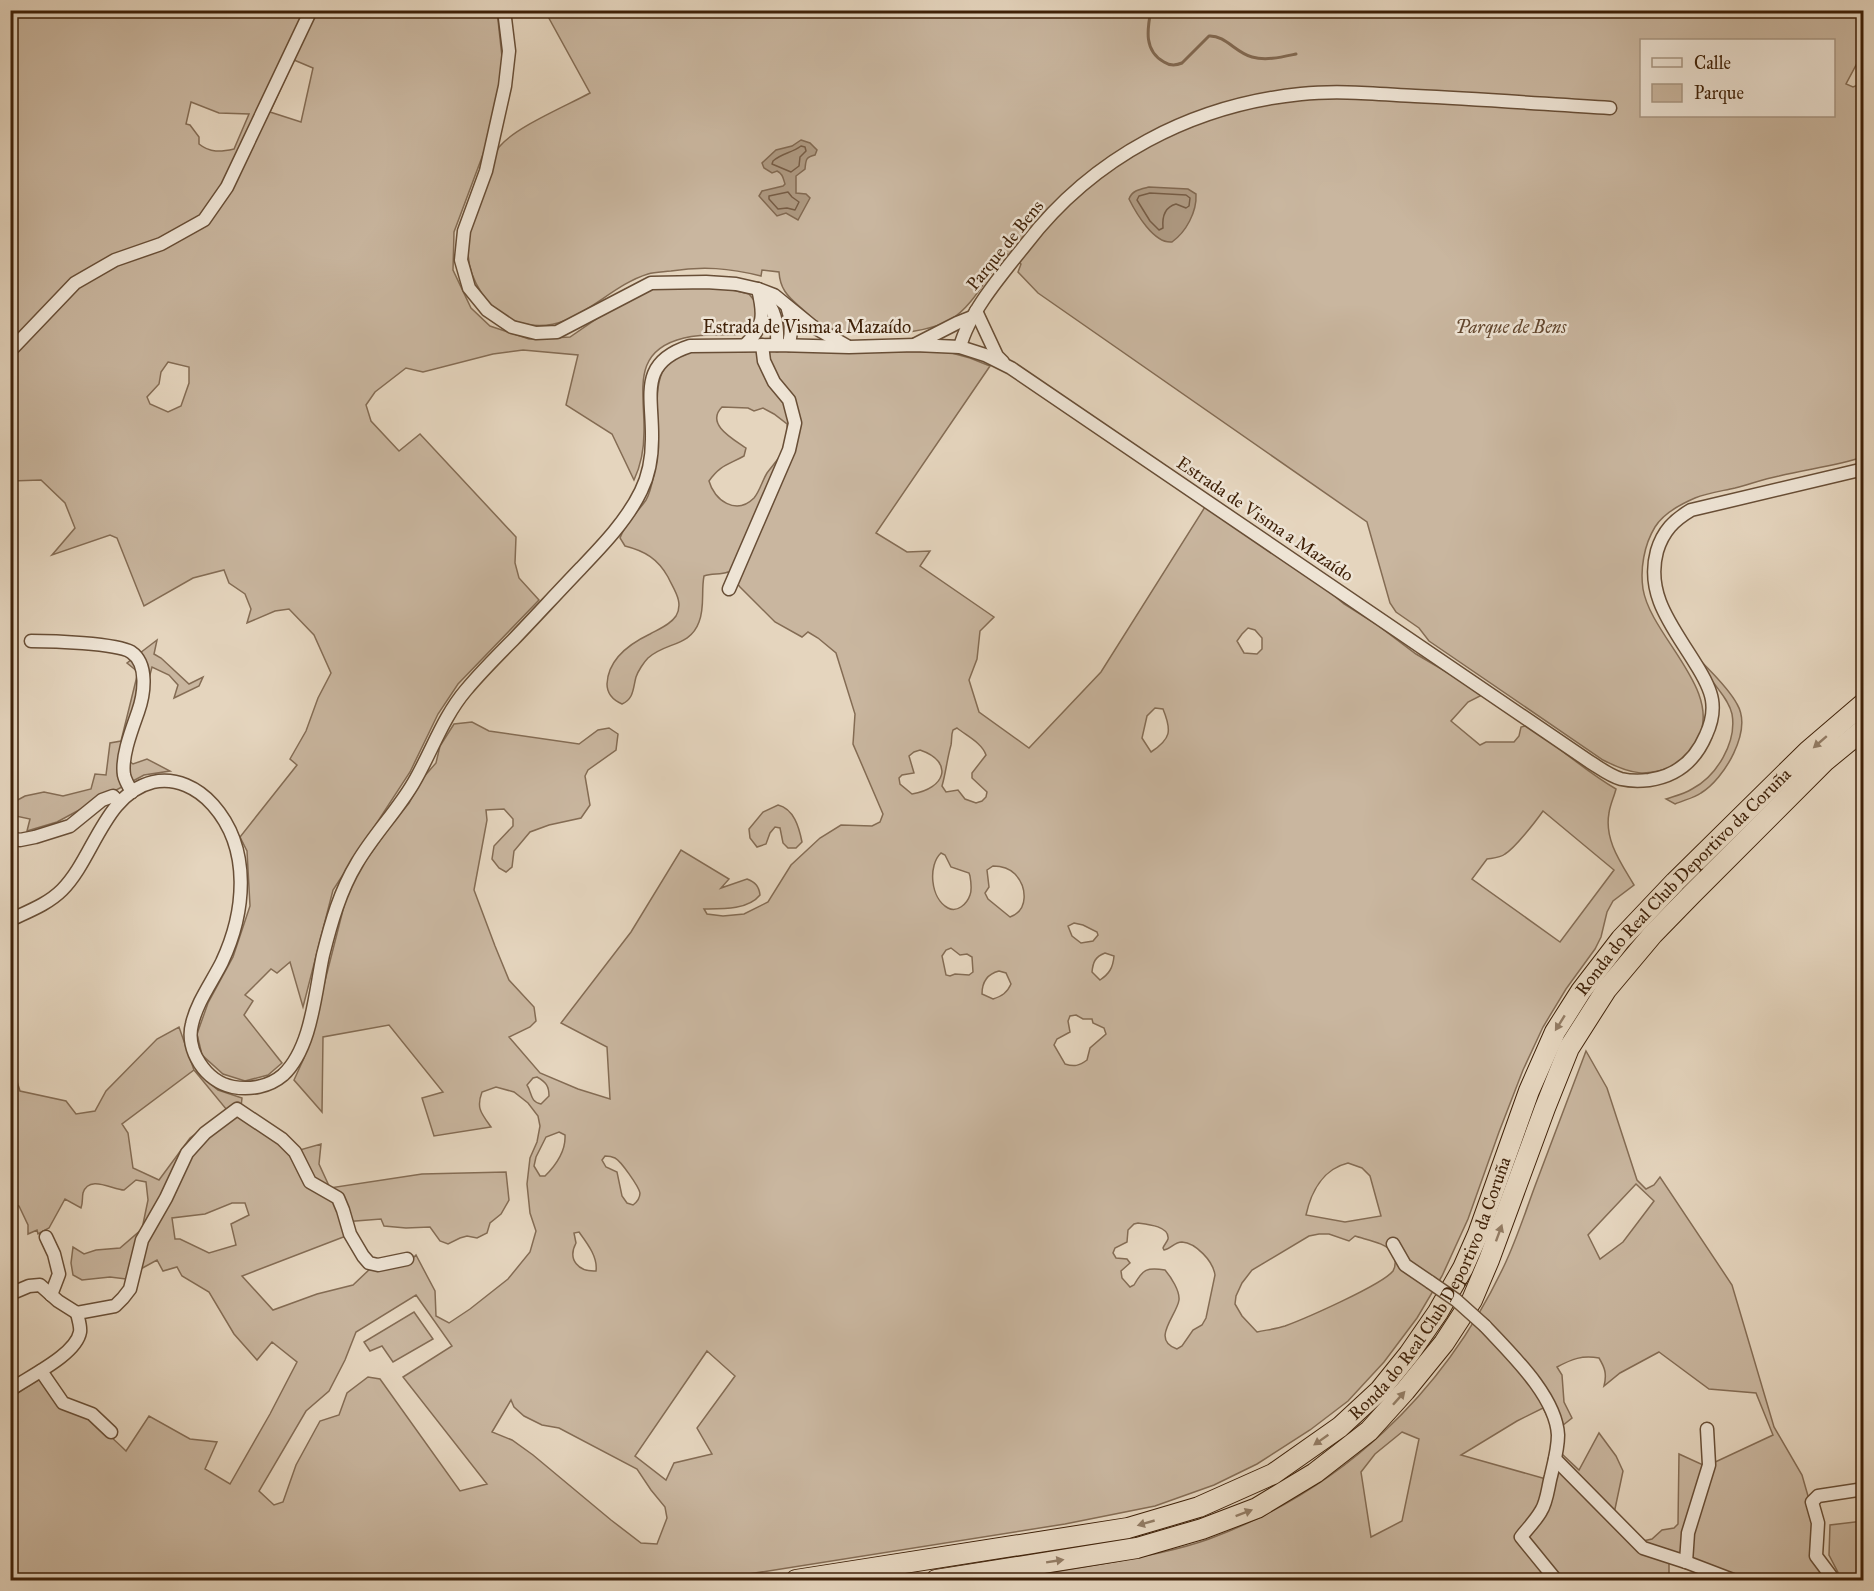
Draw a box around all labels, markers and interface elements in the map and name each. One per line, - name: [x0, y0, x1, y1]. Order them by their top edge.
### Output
- legend: [1640, 39, 1835, 117]
- text: Calle: [1694, 52, 1731, 74]
- text: Parque: [1694, 82, 1744, 105]
- street label: Parque de Bens: [962, 195, 1049, 295]
- street label: Estrada de Visma a Mazaído: [703, 316, 911, 338]
- park label: Parque de Bens: [1456, 316, 1567, 338]
- street label: Estrada de Visma a Mazaído: [1172, 452, 1358, 586]
- one-way arrow: [1812, 735, 1827, 749]
- street label: Ronda do Real Club Deportivo da Coruña: [1571, 763, 1796, 1000]
- one-way arrow: [1555, 1015, 1566, 1031]
- street label: Ronda do Real Club Deportivo da Coruña: [1344, 1154, 1516, 1425]
- one-way arrow: [1494, 1223, 1504, 1241]
- one-way arrow: [1392, 1391, 1405, 1406]
- one-way arrow: [1314, 1434, 1330, 1446]
- one-way arrow: [1235, 1508, 1253, 1517]
- one-way arrow: [1137, 1519, 1155, 1528]
- one-way arrow: [1046, 1556, 1065, 1565]

